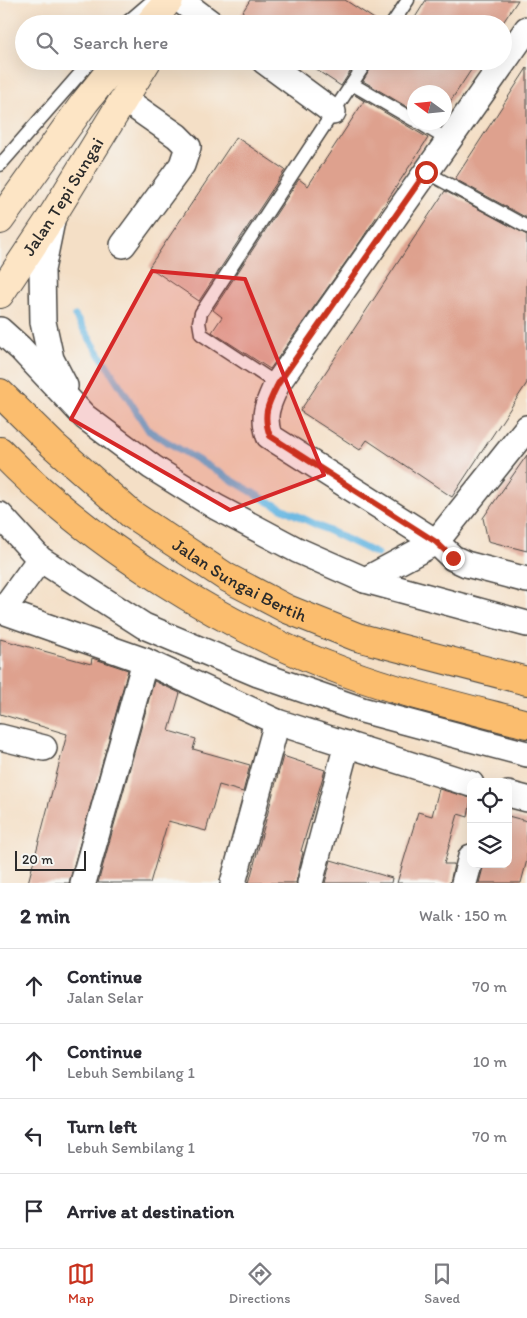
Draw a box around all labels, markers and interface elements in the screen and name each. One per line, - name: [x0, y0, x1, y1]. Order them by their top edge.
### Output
- search box: [15, 15, 512, 70]
- icon: search: [33, 29, 61, 57]
- text: Search here: [73, 31, 168, 54]
- north arrow: [407, 85, 452, 130]
- street label: Jalan Tepi Sungai: [18, 133, 109, 260]
- route start: [415, 161, 438, 184]
- street label: Jalan Sungai Bertih: [168, 534, 310, 627]
- route end: [442, 547, 465, 570]
- map controls: [467, 778, 512, 868]
- button: locate: [467, 778, 512, 823]
- button: layers: [467, 823, 512, 868]
- scale bar: [15, 848, 86, 871]
- text: 20 m: [22, 851, 53, 868]
- text: 2 min: [20, 903, 70, 928]
- text: Walk · 150 m: [419, 906, 507, 925]
- text: Continue: [67, 965, 142, 988]
- icon: ahead: [20, 972, 48, 1000]
- text: 70 m: [472, 977, 507, 996]
- text: Jalan Selar: [67, 988, 143, 1007]
- text: Continue: [67, 1040, 142, 1063]
- icon: ahead: [20, 1047, 48, 1075]
- text: 10 m: [473, 1052, 507, 1071]
- text: Lebuh Sembilang 1: [67, 1063, 195, 1082]
- text: Turn left: [67, 1115, 137, 1138]
- icon: left: [20, 1122, 48, 1150]
- text: 70 m: [472, 1127, 507, 1146]
- text: Lebuh Sembilang 1: [67, 1138, 195, 1157]
- icon: arrive: [20, 1197, 48, 1225]
- text: Arrive at destination: [67, 1200, 234, 1223]
- tab: Map: [67, 1260, 95, 1307]
- tab: Directions: [229, 1260, 290, 1307]
- tab: Saved: [424, 1260, 460, 1307]

